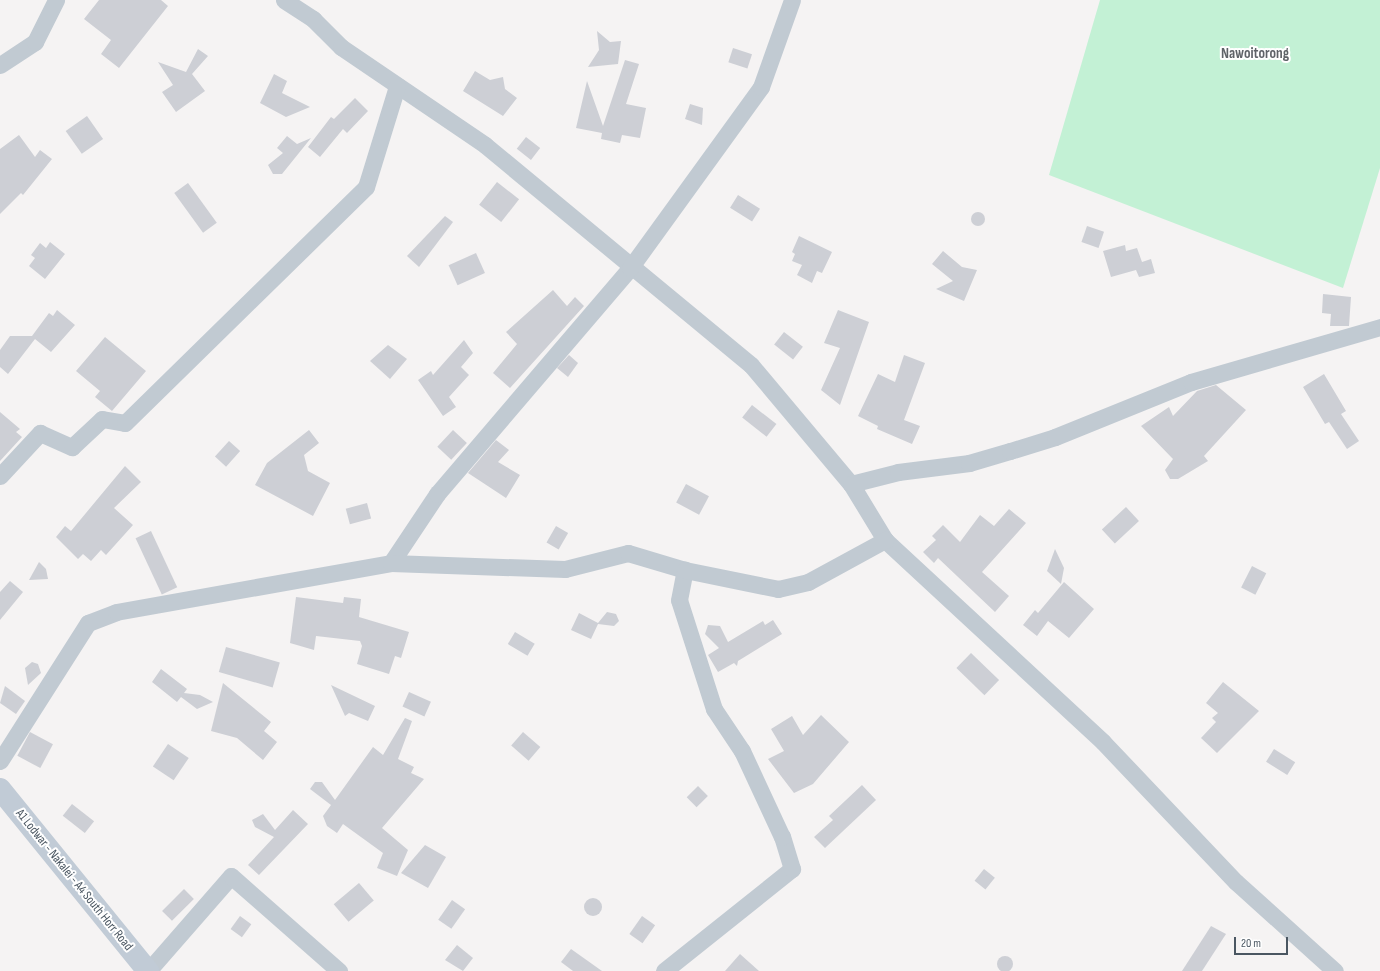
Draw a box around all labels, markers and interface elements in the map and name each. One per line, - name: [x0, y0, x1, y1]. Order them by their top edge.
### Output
- district label: Nawoitorong: [1221, 45, 1289, 63]
- street label: A1 Lodwar - Nakalei - A4 South Horr Road: [12, 806, 136, 954]
- scale bar: [1236, 929, 1290, 955]
- text: 20 m: [1241, 936, 1261, 951]

